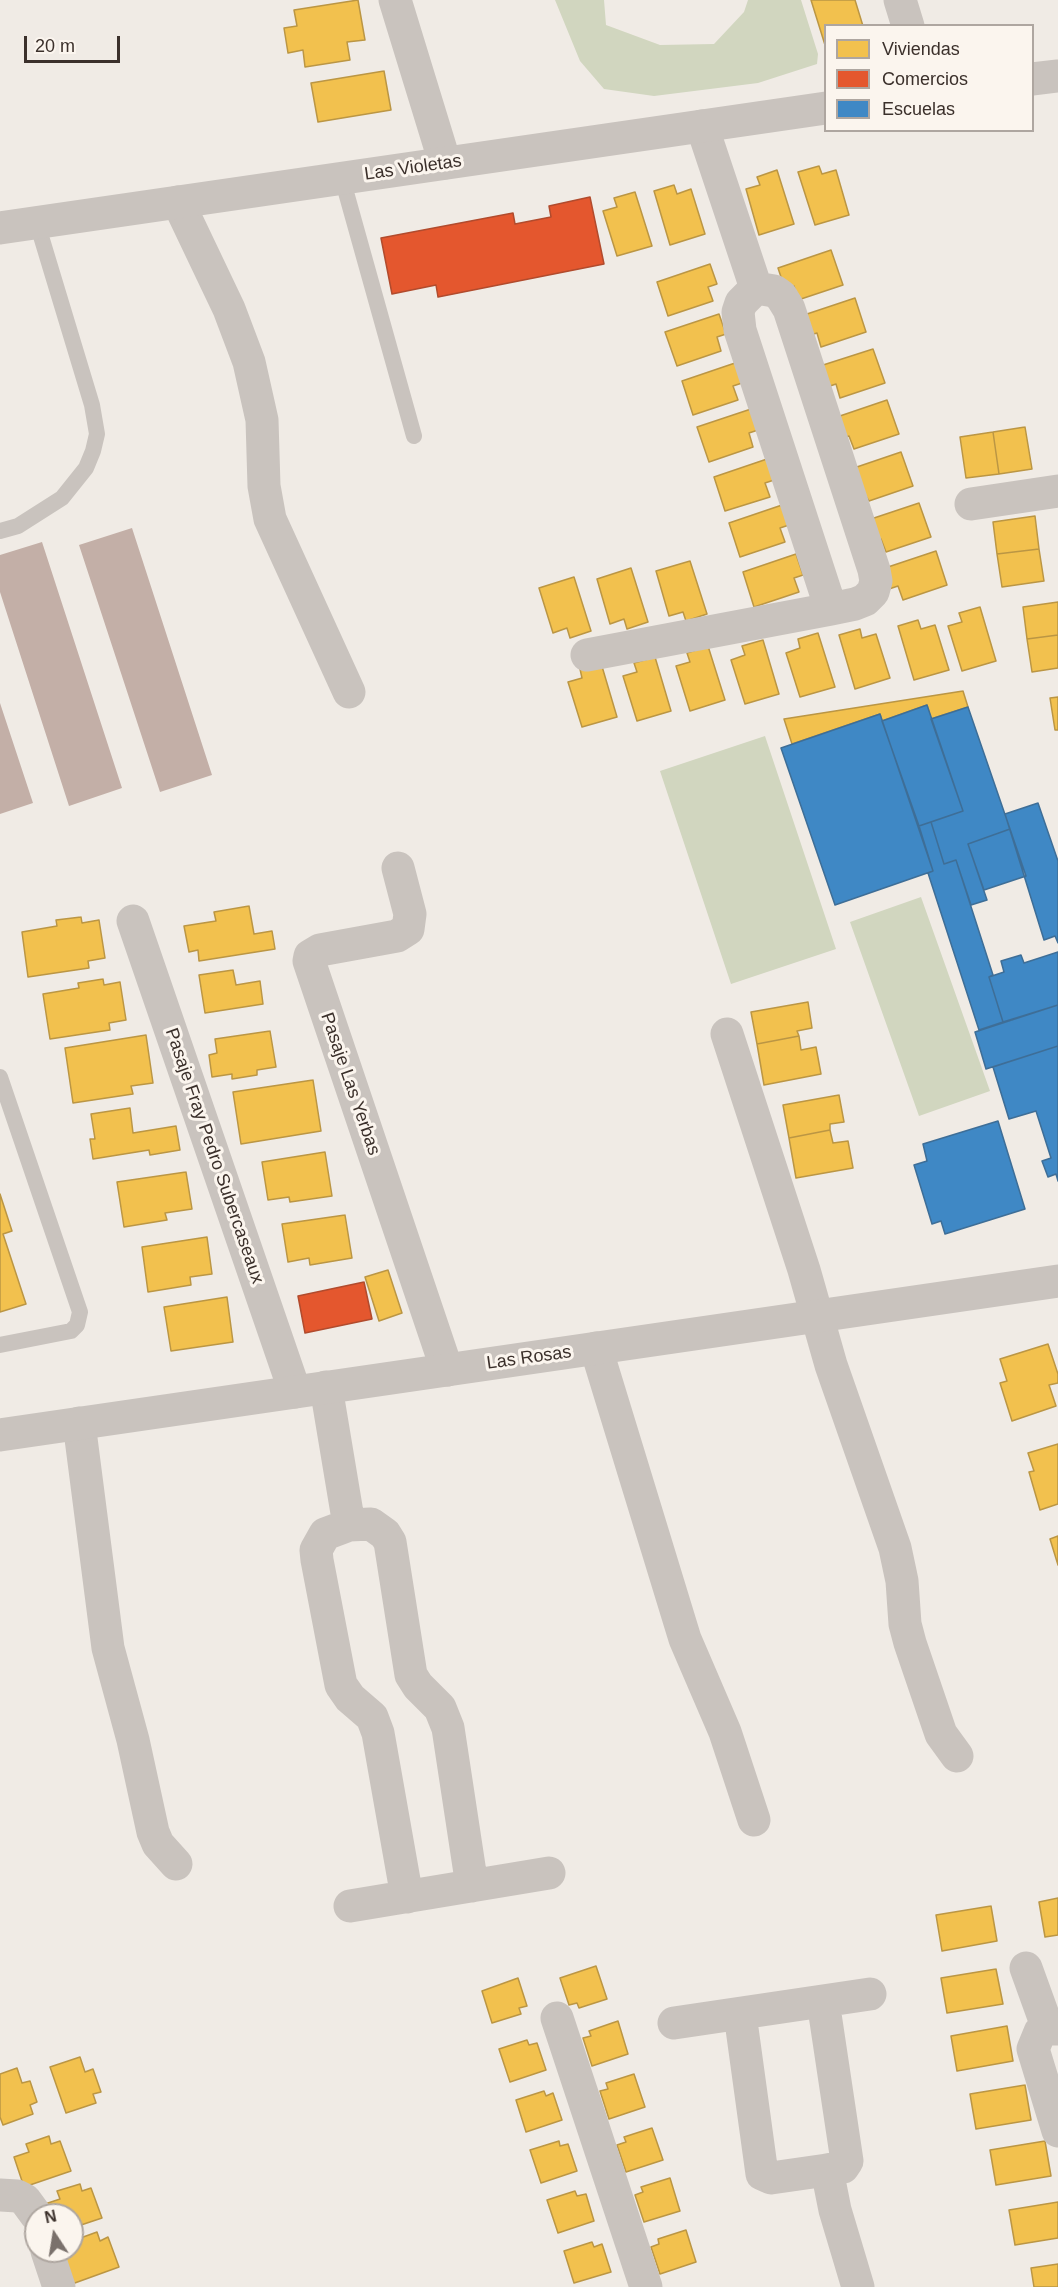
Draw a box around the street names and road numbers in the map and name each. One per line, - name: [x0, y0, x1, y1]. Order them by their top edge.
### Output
- street label: Las Violetas: [363, 151, 463, 185]
- street label: Pasaje Las Yerbas: [315, 1010, 385, 1158]
- street label: Pasaje Fray Pedro Subercaseaux: [160, 1025, 268, 1287]
- street label: Las Rosas: [485, 1341, 573, 1375]

